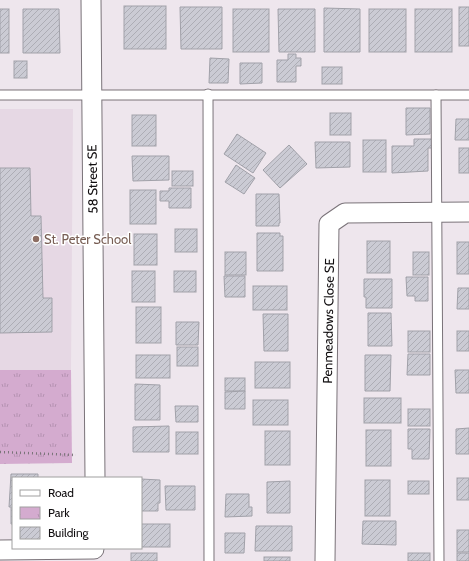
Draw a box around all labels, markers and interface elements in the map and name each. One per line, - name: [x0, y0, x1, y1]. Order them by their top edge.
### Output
- street label: 58 Street SE: [83, 144, 101, 214]
- place label: St. Peter School: [44, 231, 131, 247]
- marker: St. Peter School: [31, 234, 41, 244]
- street label: Penmeadows Close SE: [319, 258, 337, 384]
- legend: [12, 477, 142, 549]
- text: Road: [48, 485, 74, 500]
- text: Park: [48, 505, 70, 520]
- text: Building: [48, 525, 90, 540]

